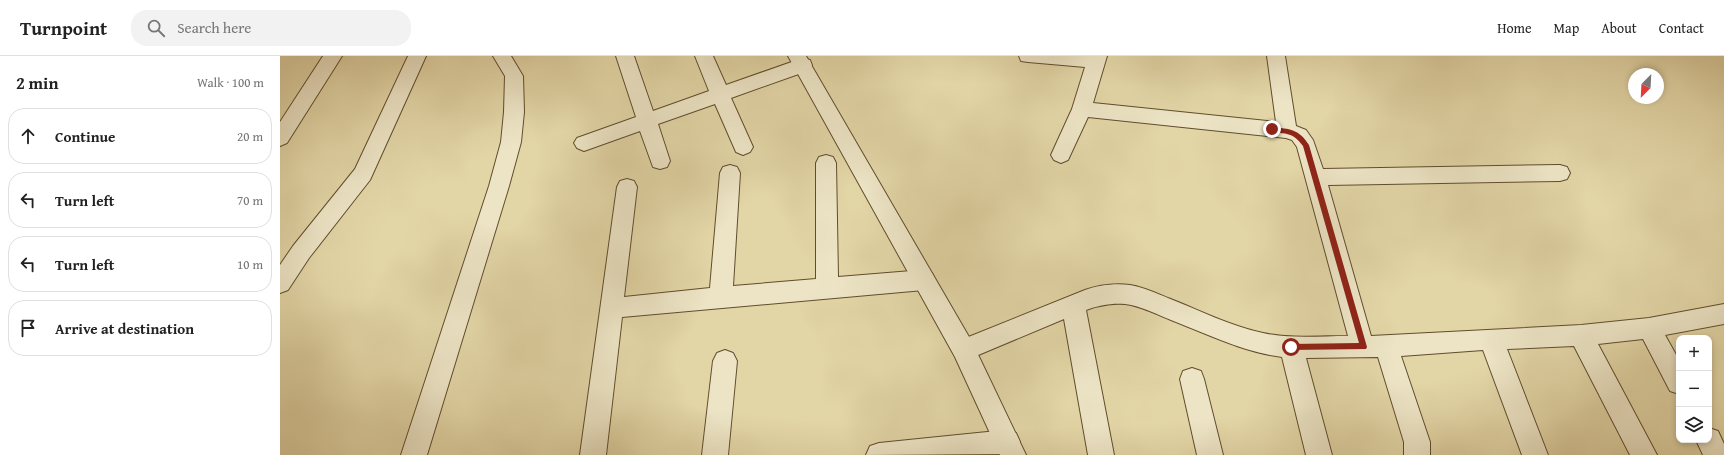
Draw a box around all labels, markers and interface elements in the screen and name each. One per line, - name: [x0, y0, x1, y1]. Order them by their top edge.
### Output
- search box: [131, 10, 411, 46]
- text: Turnpoint: [20, 14, 107, 42]
- icon: search: [145, 17, 167, 39]
- text: Search here: [177, 17, 251, 38]
- text: Home: [1497, 18, 1532, 38]
- text: Map: [1554, 18, 1579, 38]
- text: About: [1601, 18, 1637, 38]
- text: Contact: [1659, 18, 1704, 38]
- north arrow: [1628, 68, 1664, 104]
- text: 2 min: [16, 70, 58, 95]
- text: Walk · 100 m: [197, 73, 264, 92]
- route end: [1263, 120, 1281, 138]
- icon: ahead: [17, 125, 39, 147]
- text: Continue: [55, 126, 116, 147]
- text: 20 m: [237, 127, 263, 146]
- icon: left: [17, 189, 39, 211]
- text: Turn left: [55, 190, 114, 211]
- text: 70 m: [237, 191, 263, 210]
- icon: left: [17, 253, 39, 275]
- text: Turn left: [55, 254, 114, 275]
- text: 10 m: [237, 255, 263, 274]
- icon: arrive: [17, 317, 39, 339]
- text: Arrive at destination: [55, 318, 194, 339]
- map controls: [1676, 335, 1712, 443]
- button: +: [1676, 335, 1712, 371]
- route start: [1282, 338, 1300, 356]
- button: −: [1676, 371, 1712, 407]
- button: layers: [1676, 407, 1712, 443]

